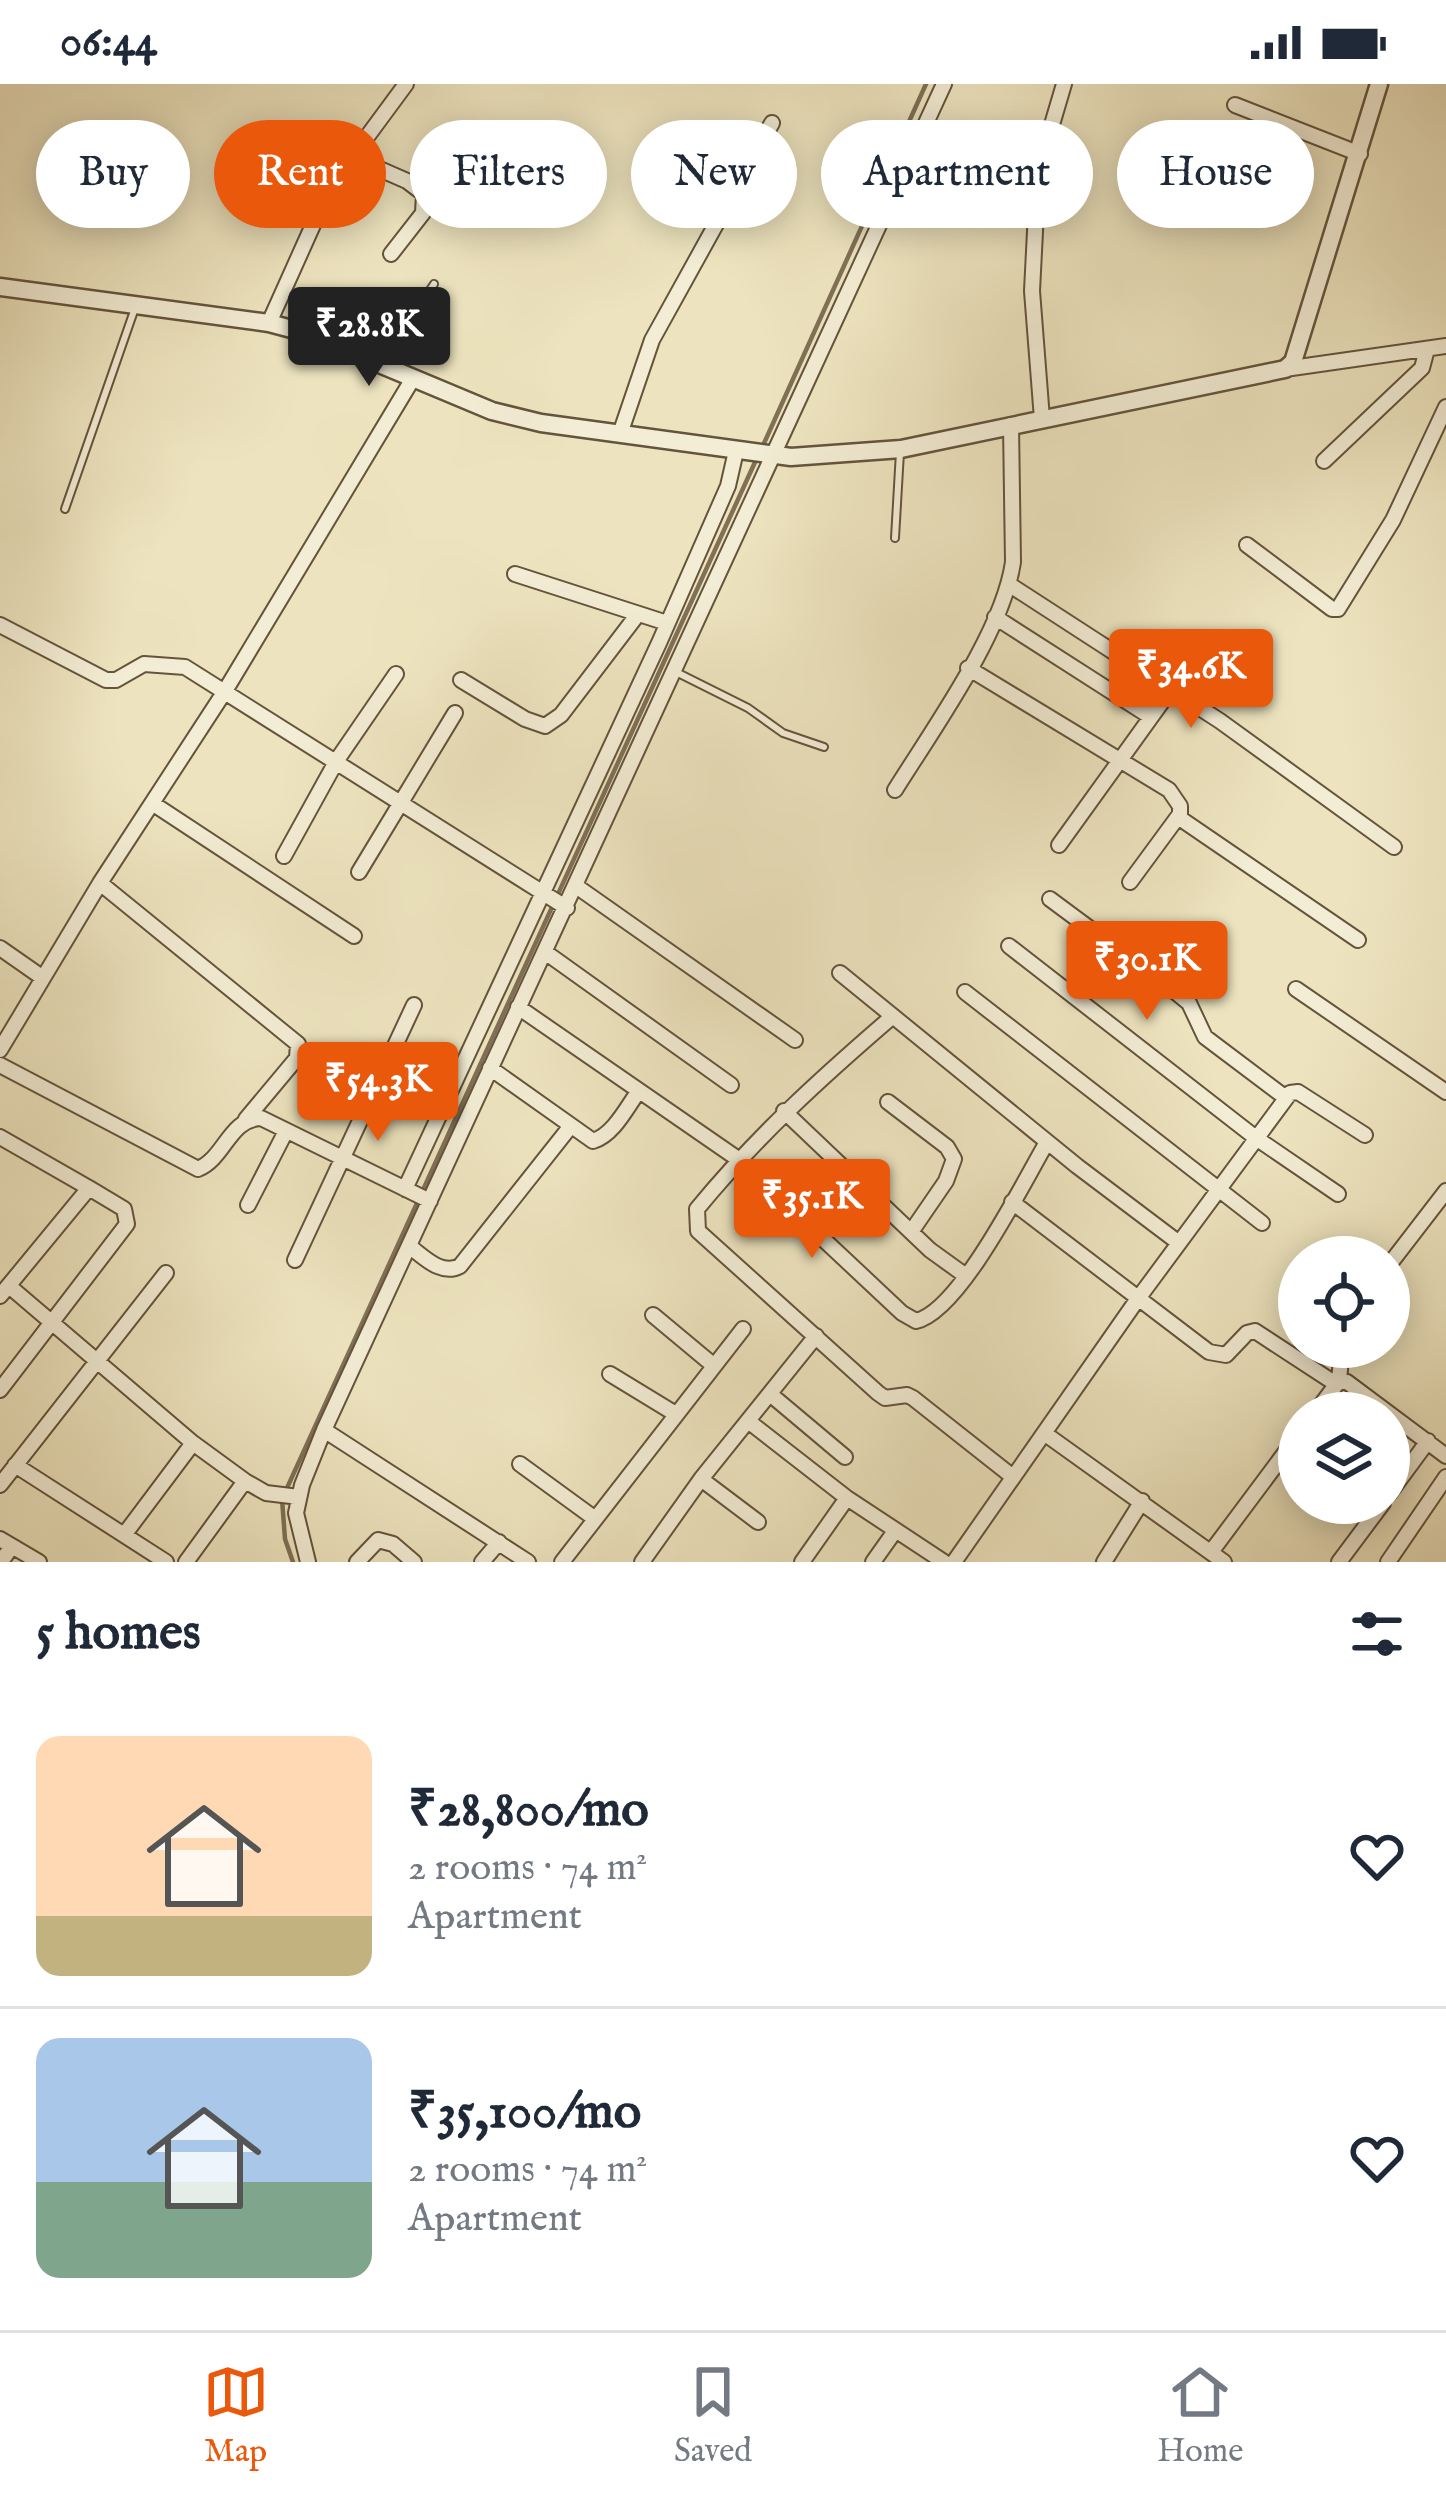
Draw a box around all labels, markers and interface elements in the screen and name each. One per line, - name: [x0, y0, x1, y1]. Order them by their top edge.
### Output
- text: 06:44: [60, 14, 157, 71]
- chip: Buy: [36, 120, 190, 228]
- chip: Rent: [214, 120, 386, 228]
- chip: Filters: [410, 120, 607, 228]
- chip: New: [631, 120, 797, 228]
- chip: Apartment: [821, 120, 1093, 228]
- chip: House: [1117, 120, 1314, 228]
- pin: ₹28.8K: [271, 287, 467, 389]
- text: ₹28.8K: [315, 301, 423, 350]
- pin: ₹34.6K: [1093, 629, 1289, 731]
- text: ₹34.6K: [1136, 643, 1246, 692]
- pin: ₹30.1K: [1049, 921, 1245, 1023]
- text: ₹30.1K: [1093, 935, 1201, 984]
- pin: ₹54.3K: [280, 1042, 476, 1144]
- text: ₹54.3K: [324, 1056, 432, 1105]
- pin: ₹35.1K: [714, 1159, 910, 1261]
- text: ₹35.1K: [761, 1173, 863, 1222]
- map controls: [1278, 1236, 1410, 1524]
- button: locate: [1278, 1236, 1410, 1368]
- button: layers: [1278, 1392, 1410, 1524]
- icon: filters: [1344, 1601, 1410, 1667]
- text: 5 homes: [36, 1602, 201, 1667]
- text: ₹28,800/mo: [408, 1779, 649, 1844]
- icon: home: [132, 1784, 276, 1928]
- icon: heart: [1344, 1823, 1410, 1889]
- text: 2 rooms · 74 m²: [408, 1844, 647, 1893]
- text: Apartment: [408, 1893, 582, 1942]
- text: ₹35,100/mo: [408, 2081, 641, 2146]
- icon: home: [132, 2086, 276, 2230]
- icon: heart: [1344, 2125, 1410, 2191]
- text: 2 rooms · 74 m²: [408, 2146, 647, 2195]
- text: Apartment: [408, 2195, 582, 2244]
- tab: Map: [203, 2359, 269, 2473]
- tab: Saved: [674, 2359, 752, 2473]
- tab: Home: [1157, 2359, 1243, 2473]

